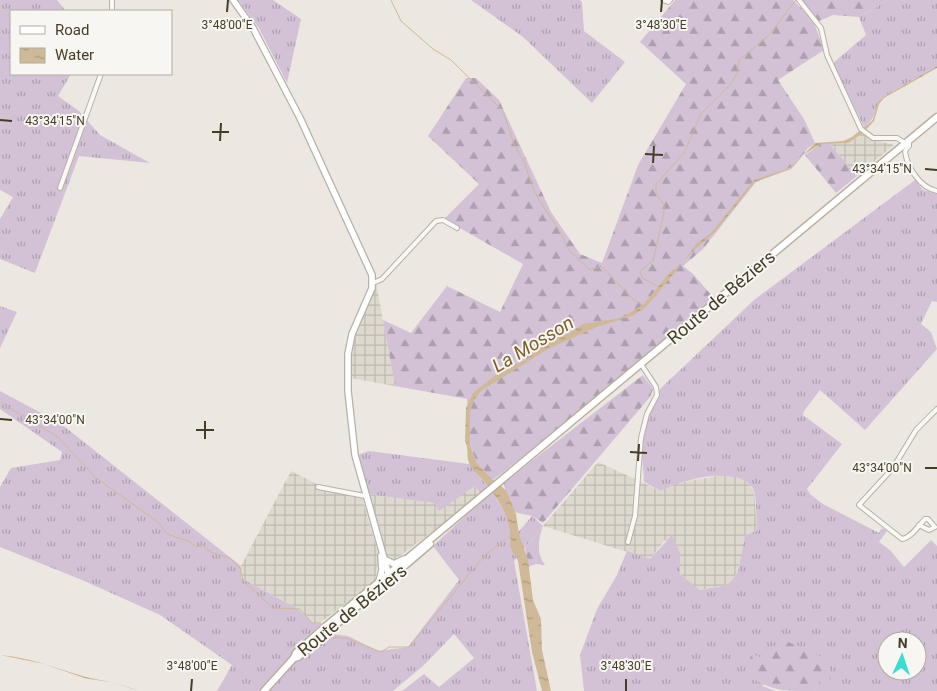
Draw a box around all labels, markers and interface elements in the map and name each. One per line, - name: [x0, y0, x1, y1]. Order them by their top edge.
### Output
- legend: [10, 10, 172, 75]
- text: 3°48'00"E: [202, 18, 253, 32]
- text: 3°48'30"E: [636, 18, 687, 32]
- text: Road: [55, 21, 89, 39]
- text: Water: [55, 46, 94, 64]
- text: 43°34'15"N: [25, 114, 85, 128]
- text: 43°34'15"N: [852, 162, 912, 176]
- street label: Route de Béziers: [663, 246, 779, 348]
- water label: La Mosson: [488, 311, 578, 377]
- text: 43°34'00"N: [25, 413, 85, 427]
- text: 43°34'00"N: [852, 461, 912, 475]
- street label: Route de Béziers: [293, 560, 411, 660]
- north arrow: [877, 631, 927, 681]
- text: N: [897, 635, 908, 651]
- text: 3°48'00"E: [167, 659, 218, 673]
- text: 3°48'30"E: [601, 659, 652, 673]

